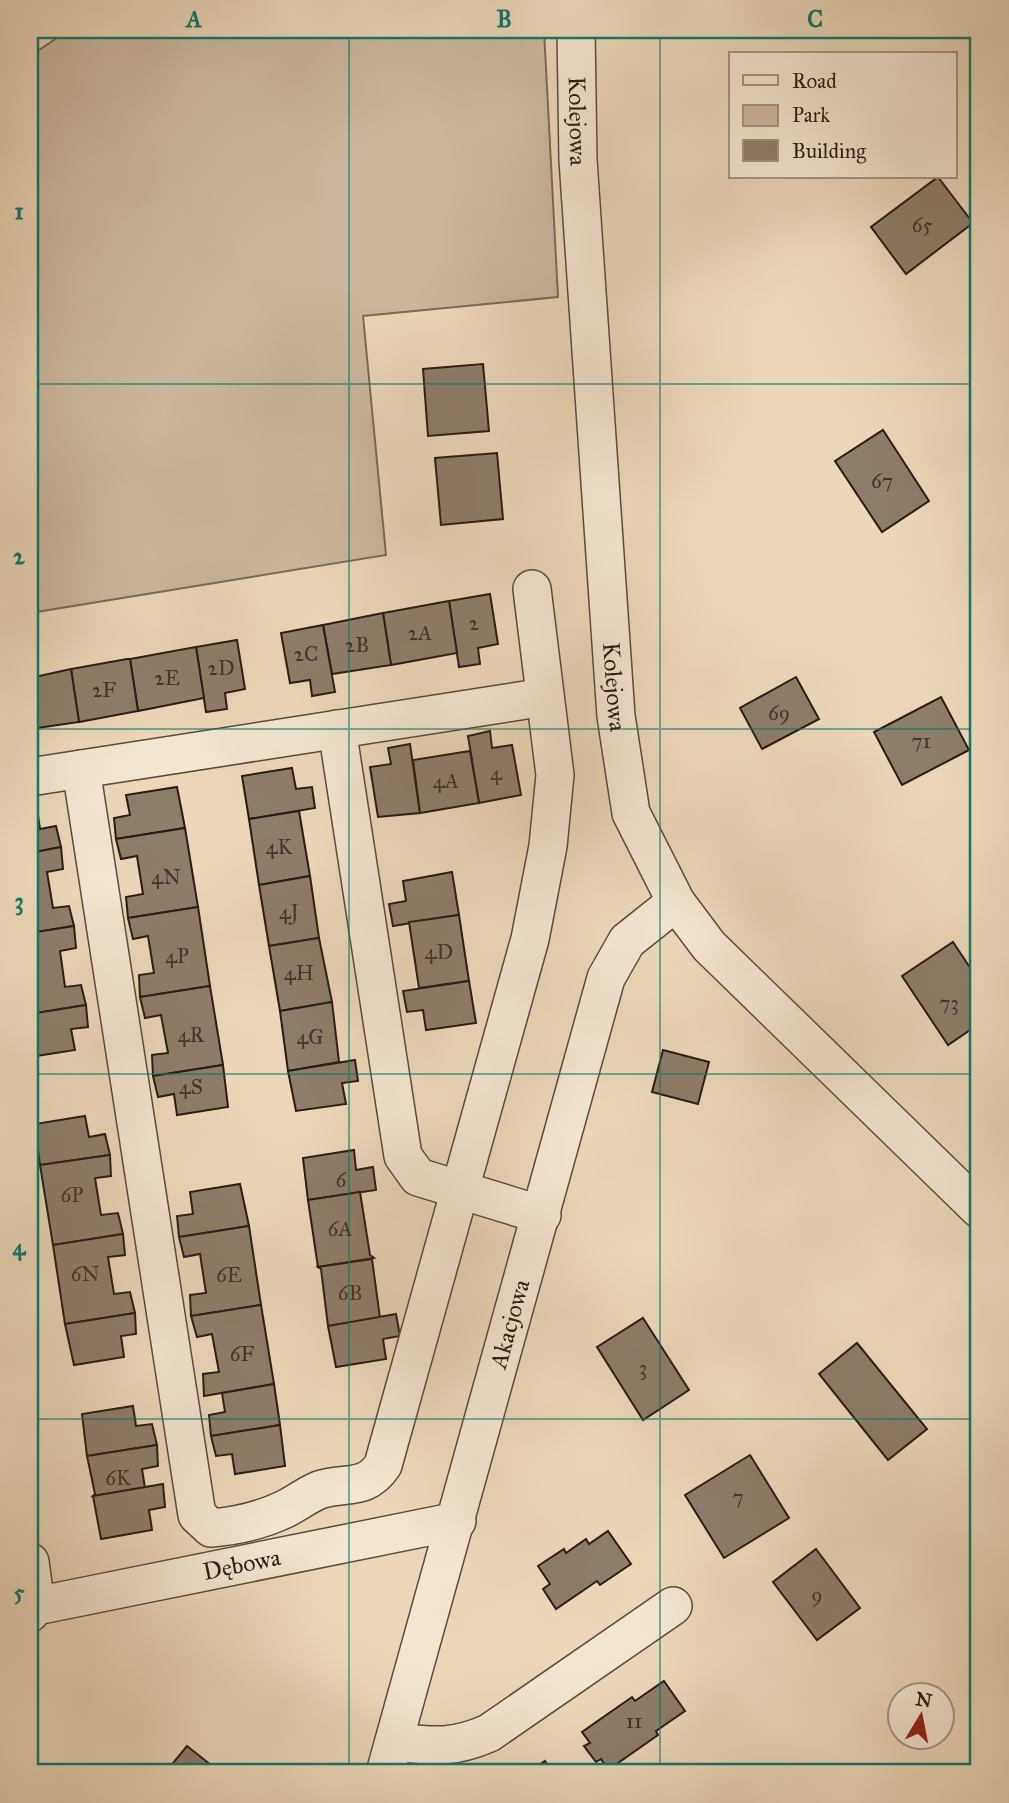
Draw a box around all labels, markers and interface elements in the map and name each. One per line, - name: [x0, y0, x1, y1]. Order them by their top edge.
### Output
- text: A: [184, 5, 202, 33]
- text: B: [496, 5, 512, 33]
- text: C: [807, 5, 823, 33]
- legend: [729, 52, 956, 178]
- text: Road: [792, 68, 837, 94]
- street label: Kolejowa: [562, 76, 593, 167]
- text: Park: [792, 102, 830, 128]
- text: Building: [792, 138, 866, 164]
- text: 1: [14, 197, 24, 225]
- house number: 65: [912, 212, 933, 238]
- house number: 67: [871, 468, 893, 494]
- text: 2: [13, 542, 25, 570]
- house number: 2: [469, 610, 480, 636]
- house number: 2A: [408, 620, 432, 646]
- house number: 2B: [345, 632, 369, 658]
- house number: 2C: [294, 641, 318, 667]
- street label: Kolejowa: [596, 641, 633, 734]
- house number: 2D: [208, 655, 234, 681]
- house number: 2E: [154, 665, 180, 691]
- house number: 2F: [92, 677, 116, 703]
- house number: 69: [768, 700, 790, 726]
- house number: 71: [911, 728, 931, 754]
- house number: 4: [490, 760, 503, 786]
- house number: 4A: [433, 768, 459, 794]
- house number: 4K: [266, 834, 293, 860]
- house number: 4N: [151, 864, 181, 890]
- text: 3: [14, 887, 24, 916]
- house number: 4J: [279, 899, 300, 925]
- house number: 4D: [425, 939, 453, 965]
- house number: 4P: [165, 943, 189, 969]
- house number: 4H: [284, 960, 314, 986]
- house number: 73: [939, 990, 959, 1016]
- house number: 4R: [178, 1022, 205, 1048]
- house number: 4G: [296, 1024, 324, 1050]
- house number: 4S: [179, 1074, 203, 1100]
- house number: 6: [336, 1167, 348, 1193]
- house number: 6P: [61, 1182, 83, 1208]
- house number: 6A: [328, 1216, 352, 1242]
- text: 4: [13, 1233, 27, 1261]
- house number: 6N: [71, 1261, 99, 1287]
- house number: 6E: [216, 1262, 242, 1288]
- street label: Akacjowa: [483, 1275, 537, 1373]
- house number: 6B: [338, 1280, 362, 1306]
- house number: 6F: [230, 1341, 255, 1367]
- house number: 3: [639, 1355, 647, 1381]
- house number: 6K: [105, 1465, 132, 1491]
- house number: 7: [732, 1484, 744, 1510]
- street label: Dębowa: [200, 1542, 284, 1587]
- text: 5: [14, 1578, 25, 1606]
- house number: 9: [811, 1582, 823, 1608]
- north arrow: [886, 1680, 956, 1750]
- text: N: [914, 1687, 934, 1712]
- house number: 11: [626, 1708, 642, 1734]

